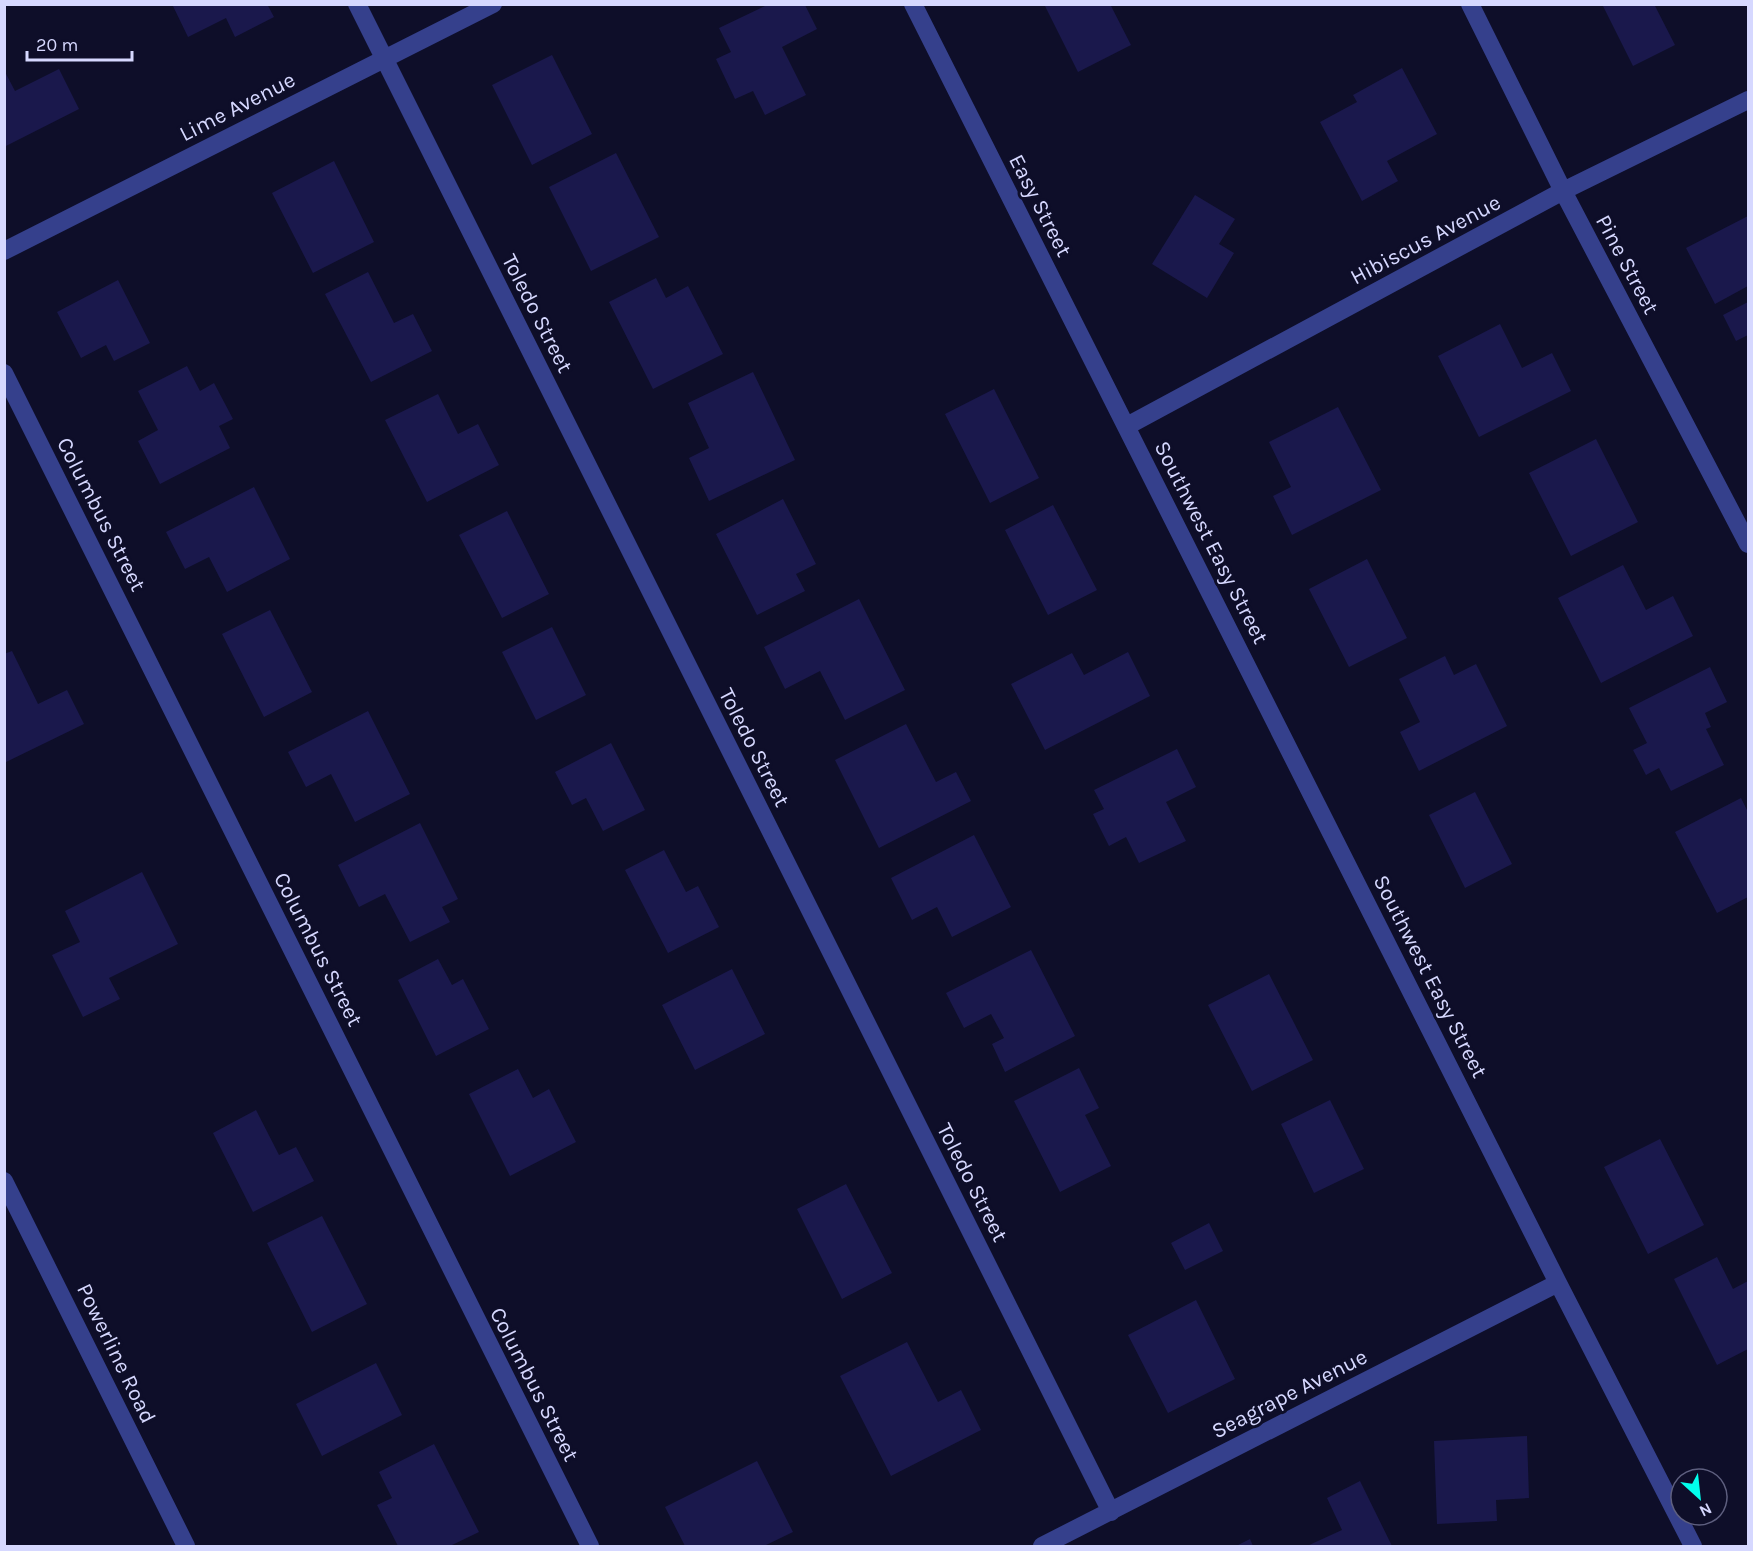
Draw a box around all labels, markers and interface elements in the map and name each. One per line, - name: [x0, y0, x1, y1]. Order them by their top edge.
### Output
- scale bar: [27, 24, 132, 62]
- text: 20 m: [36, 34, 78, 56]
- street label: Lime Avenue: [175, 67, 300, 147]
- street label: Easy Street: [1003, 150, 1077, 261]
- street label: Hibiscus Avenue: [1346, 189, 1505, 290]
- street label: Pine Street: [1590, 210, 1664, 319]
- street label: Toledo Street: [496, 250, 578, 377]
- street label: Columbus Street: [51, 433, 151, 596]
- street label: Southwest Easy Street: [1149, 437, 1274, 648]
- street label: Toledo Street: [713, 684, 795, 811]
- street label: Columbus Street: [268, 868, 368, 1031]
- street label: Southwest Easy Street: [1368, 871, 1493, 1082]
- street label: Toledo Street: [931, 1119, 1013, 1246]
- street label: Powerline Road: [71, 1279, 161, 1428]
- street label: Columbus Street: [484, 1303, 584, 1466]
- street label: Seagrape Avenue: [1207, 1343, 1372, 1444]
- north arrow: [1669, 1467, 1729, 1527]
- text: N: [1696, 1499, 1715, 1521]

